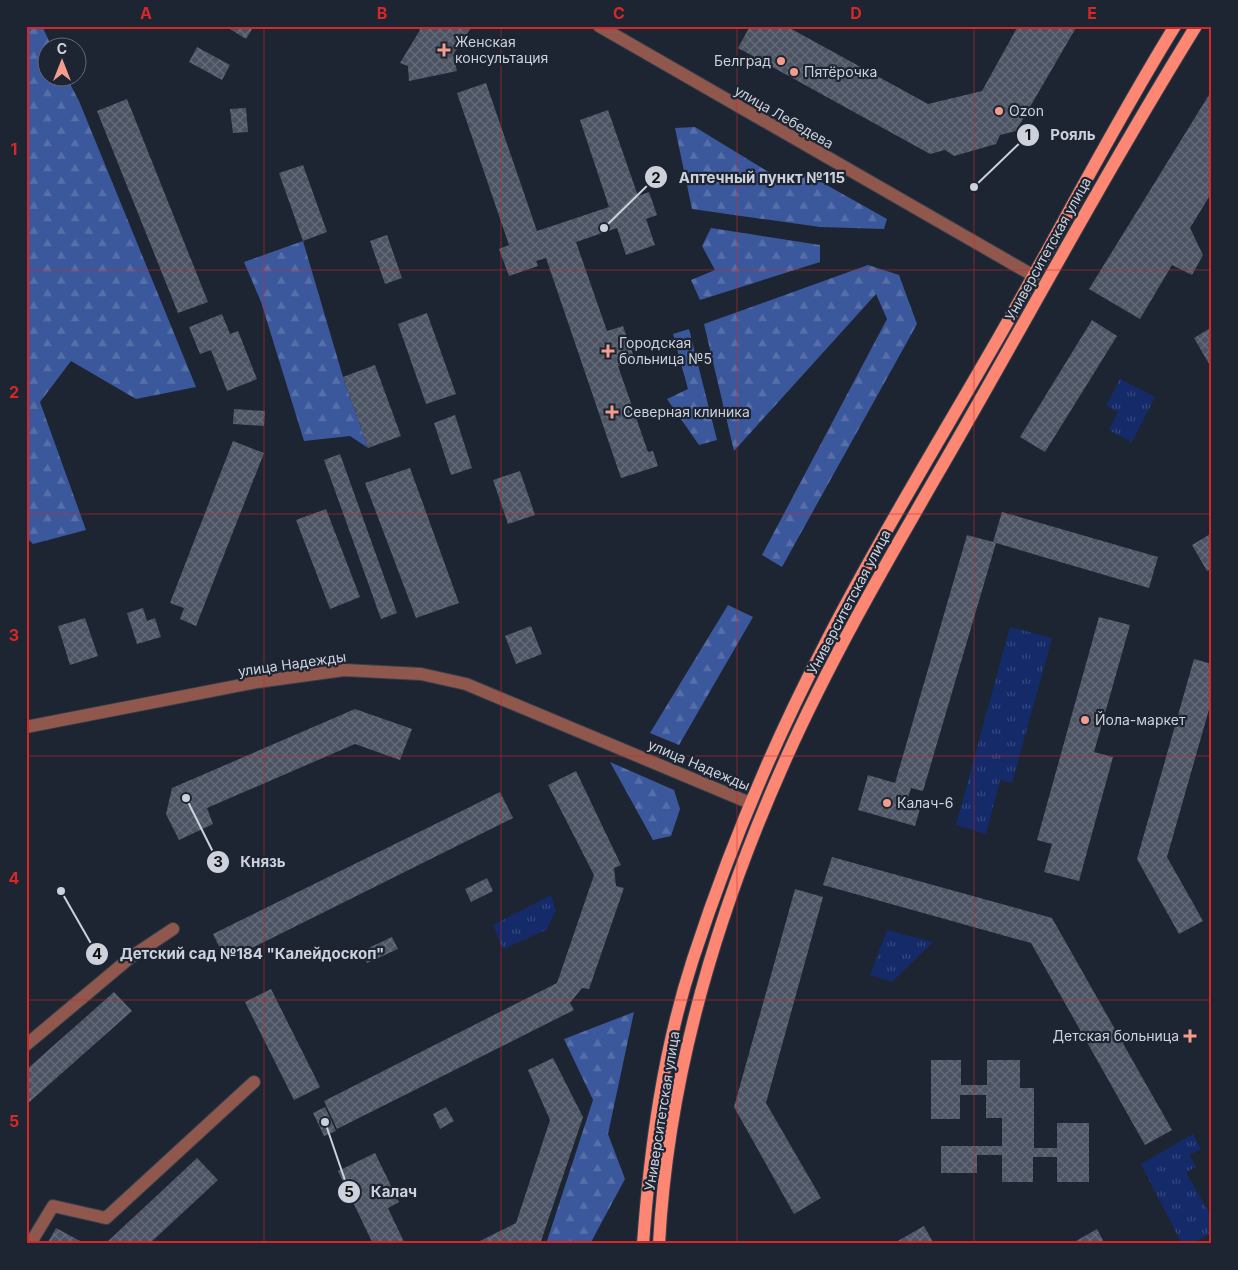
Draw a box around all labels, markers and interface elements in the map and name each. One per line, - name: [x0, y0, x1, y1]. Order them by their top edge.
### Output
- text: A: [140, 3, 152, 23]
- text: B: [377, 3, 387, 23]
- text: C: [613, 3, 625, 23]
- text: D: [850, 3, 862, 23]
- text: E: [1087, 3, 1097, 23]
- place label: Женская консультация: [455, 33, 548, 66]
- north arrow: [38, 38, 88, 88]
- text: С: [57, 40, 67, 57]
- marker: Женская консультация: [437, 43, 451, 57]
- place label: Белград: [714, 52, 771, 69]
- marker: Белград: [775, 55, 787, 67]
- place label: Пятёрочка: [804, 63, 877, 80]
- marker: Пятёрочка: [788, 66, 800, 78]
- street label: улица Лебедева: [732, 81, 837, 152]
- place label: Ozon: [1009, 102, 1044, 119]
- marker: Ozon: [993, 105, 1005, 117]
- callout: Рояль: [1015, 120, 1106, 150]
- text: 1: [1025, 125, 1031, 144]
- text: Рояль: [1050, 125, 1096, 144]
- text: 1: [11, 139, 17, 159]
- callout: Аптечный пункт №115: [643, 162, 855, 192]
- text: 2: [651, 168, 661, 187]
- text: Аптечный пункт №115: [679, 168, 845, 187]
- street label: Университетская улица: [1001, 174, 1094, 323]
- place label: Городская больница №5: [619, 334, 712, 367]
- marker: Городская больница №5: [601, 344, 615, 358]
- text: 2: [9, 382, 19, 402]
- place label: Северная клиника: [623, 403, 750, 420]
- marker: Северная клиника: [605, 405, 619, 419]
- street label: Университетская улица: [803, 527, 894, 677]
- text: 3: [9, 625, 19, 645]
- street label: улица Надежды: [237, 647, 347, 680]
- place label: Йола-маркет: [1095, 710, 1186, 728]
- marker: Йола-маркет: [1079, 714, 1091, 726]
- street label: улица Надежды: [646, 735, 753, 794]
- place label: Калач-6: [897, 794, 953, 811]
- marker: Калач-6: [881, 797, 893, 809]
- callout: Князь: [205, 847, 295, 877]
- text: 3: [213, 852, 223, 871]
- text: Князь: [240, 852, 286, 871]
- text: 4: [9, 868, 20, 888]
- callout: Детский сад №184 "Калейдоскоп": [84, 939, 394, 969]
- text: 4: [92, 944, 102, 963]
- text: Детский сад №184 "Калейдоскоп": [120, 944, 384, 963]
- place label: Детская больница: [1053, 1027, 1179, 1044]
- marker: Детская больница: [1183, 1029, 1197, 1043]
- street label: Университетская улица: [640, 1030, 683, 1192]
- text: 5: [9, 1111, 19, 1131]
- callout: Калач: [336, 1177, 427, 1207]
- text: 5: [344, 1182, 354, 1201]
- text: Калач: [371, 1182, 417, 1201]

